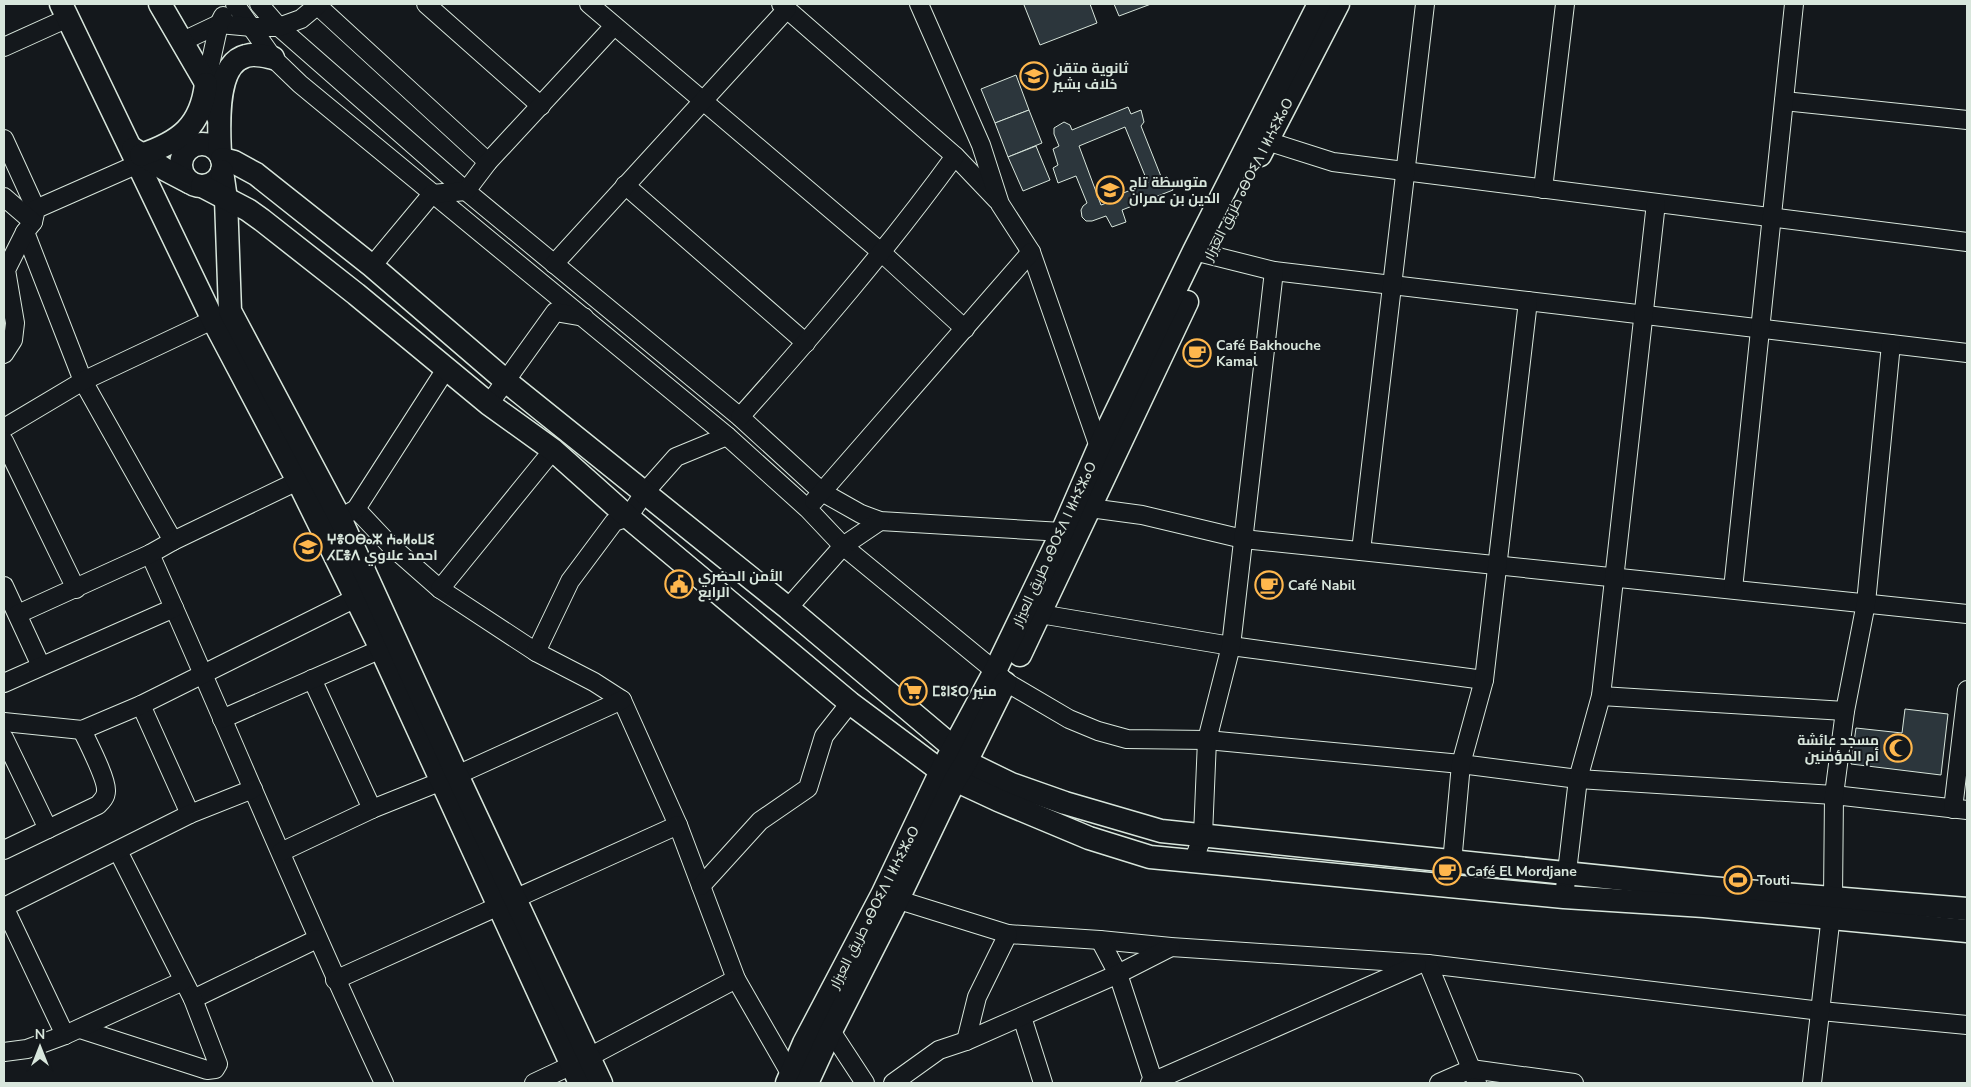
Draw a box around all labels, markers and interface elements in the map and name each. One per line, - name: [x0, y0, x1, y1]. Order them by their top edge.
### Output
- place label: ثانوية متقن خلاف بشير: [1052, 59, 1129, 94]
- school or university icon: ثانوية متقن خلاف بشير: [1019, 61, 1049, 91]
- street label: طريق العيزار ⴰⴱⵔⵉⴷ ⵏ ⵍⵄⵉⵣⴰⵔ: [1199, 95, 1298, 265]
- place label: متوسطة تاج الدين بن عمران: [1129, 173, 1220, 208]
- school or university icon: متوسطة تاج الدين بن عمران: [1095, 175, 1125, 205]
- place label: Café Bakhouche Kamal: [1216, 336, 1321, 371]
- cafe icon: Café Bakhouche Kamal: [1182, 338, 1212, 368]
- street label: طريق العيزار ⴰⴱⵔⵉⴷ ⵏ ⵍⵄⵉⵣⴰⵔ: [1007, 458, 1101, 631]
- place label: ⵖⴻⵔⴱⴰⵣ ⵄⴰⵍⴰⵡⵉ ⵃⵎⴻⴷ احمد علاوي: [326, 530, 438, 566]
- school or university icon: ⵖⴻⵔⴱⴰⵣ ⵄⴰⵍⴰⵡⵉ ⵃⵎⴻⴷ احمد علاوي: [293, 532, 323, 562]
- place label: الأمن الحضري الرابع: [698, 567, 783, 602]
- public building icon: الأمن الحضري الرابع: [664, 569, 694, 599]
- cafe icon: Café Nabil: [1254, 570, 1284, 600]
- place label: Café Nabil: [1288, 576, 1356, 595]
- supermarket icon: ⵎⵓⵏⵉⵔ منير: [898, 676, 928, 706]
- place label: ⵎⵓⵏⵉⵔ منير: [932, 682, 997, 701]
- place label: مسجد عائشة أم المؤمنين: [1797, 731, 1879, 766]
- mosque icon: مسجد عائشة أم المؤمنين: [1883, 733, 1913, 763]
- street label: طريق العيزار ⴰⴱⵔⵉⴷ ⵏ ⵍⵄⵉⵣⴰⵔ: [825, 823, 924, 993]
- cafe icon: Café El Mordjane: [1432, 856, 1462, 886]
- place label: Café El Mordjane: [1466, 862, 1577, 881]
- sports icon: Touti: [1723, 865, 1753, 895]
- place label: Touti: [1757, 871, 1790, 890]
- north arrow: [15, 1022, 65, 1072]
- text: N: [35, 1025, 45, 1044]

